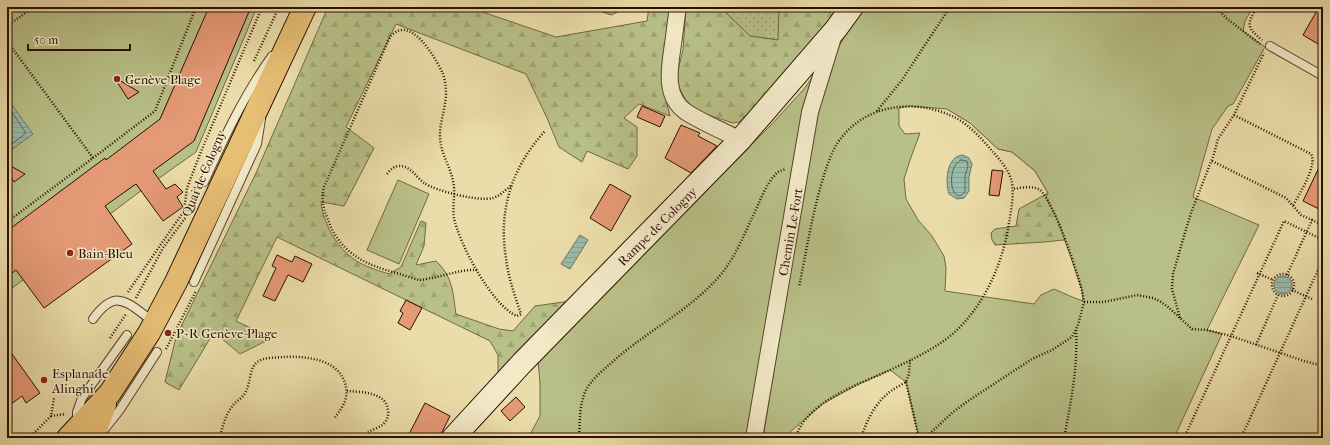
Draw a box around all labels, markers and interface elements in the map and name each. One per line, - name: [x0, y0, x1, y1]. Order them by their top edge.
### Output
- scale bar: [28, 26, 130, 52]
- text: 50 m: [34, 33, 58, 47]
- place label: Genève Plage: [125, 72, 201, 87]
- marker: Genève Plage: [112, 74, 122, 84]
- street label: Quai de Cologny: [178, 127, 229, 219]
- street label: Rampe de Cologny: [615, 183, 701, 269]
- street label: Chemin Le-Fort: [775, 187, 806, 277]
- place label: Bain-Bleu: [78, 246, 134, 261]
- marker: Bain-Bleu: [65, 248, 75, 258]
- place label: P+R Genève-Plage: [176, 326, 278, 341]
- marker: P+R Genève-Plage: [163, 328, 173, 338]
- place label: Esplanade Alinghi: [51, 366, 109, 396]
- marker: Esplanade Alinghi: [39, 375, 49, 385]

